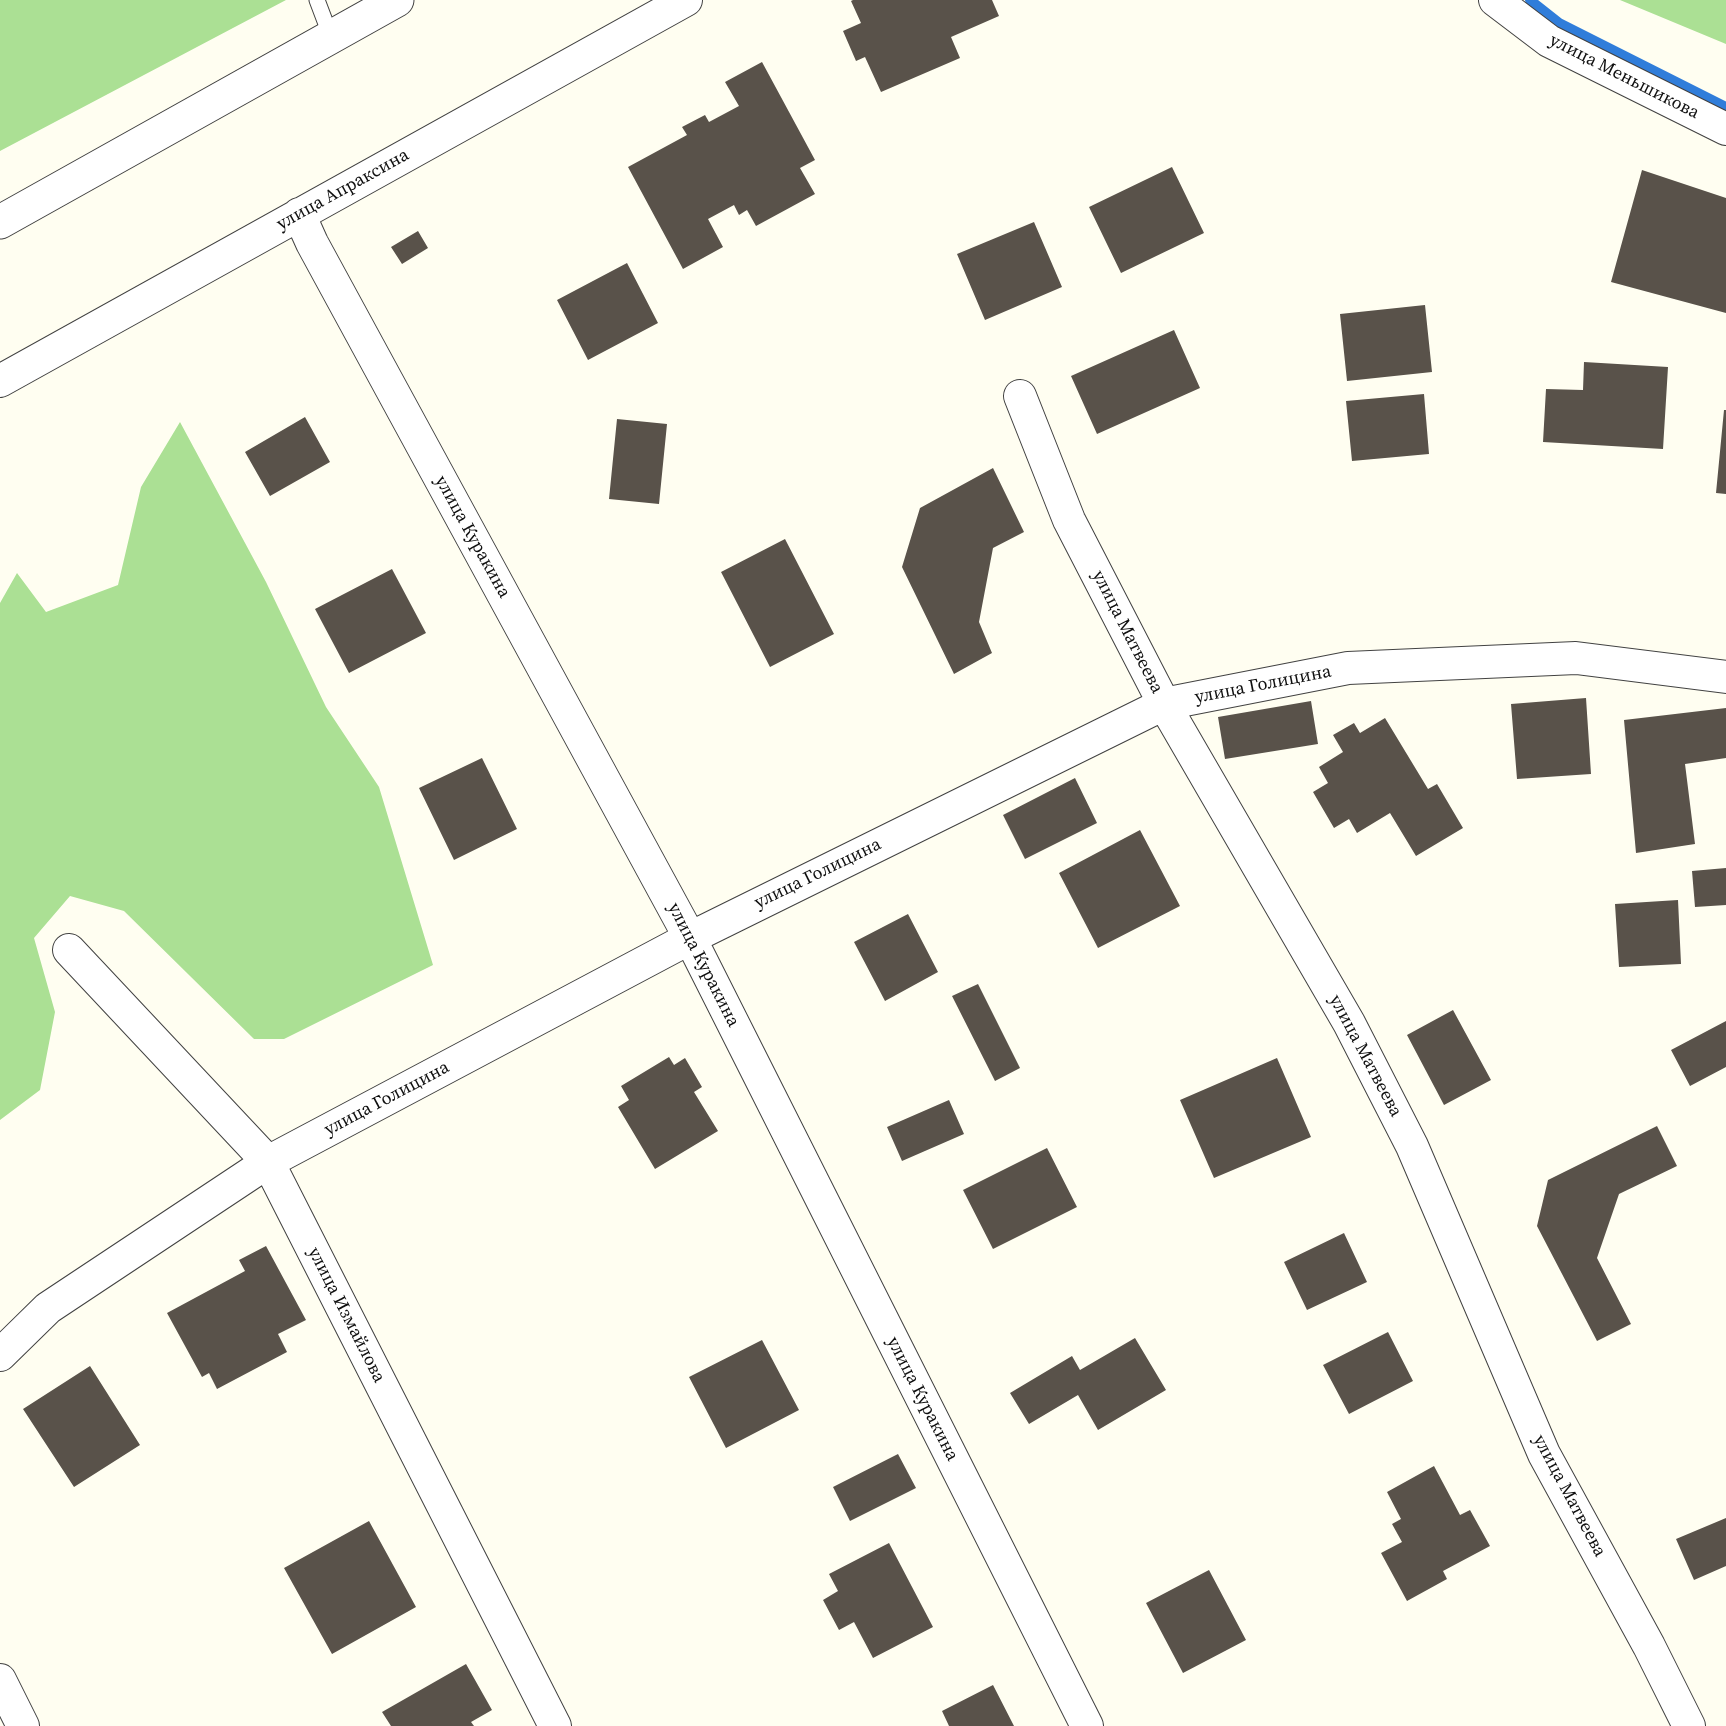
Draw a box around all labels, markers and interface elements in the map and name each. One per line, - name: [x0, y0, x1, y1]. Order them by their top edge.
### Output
- street label: улица Меньшикова: [1545, 30, 1703, 124]
- street label: улица Апраксина: [273, 145, 413, 235]
- street label: улица Куракина: [429, 472, 515, 602]
- street label: улица Матвеева: [1087, 567, 1167, 697]
- street label: улица Голицина: [1193, 661, 1333, 709]
- street label: улица Голицина: [751, 834, 885, 914]
- street label: улица Куракина: [662, 899, 744, 1031]
- street label: улица Матвеева: [1324, 991, 1406, 1121]
- street label: улица Голицина: [321, 1057, 453, 1141]
- street label: улица Измайлова: [303, 1244, 389, 1386]
- street label: улица Куракина: [881, 1333, 963, 1465]
- street label: улица Матвеева: [1528, 1431, 1610, 1561]

